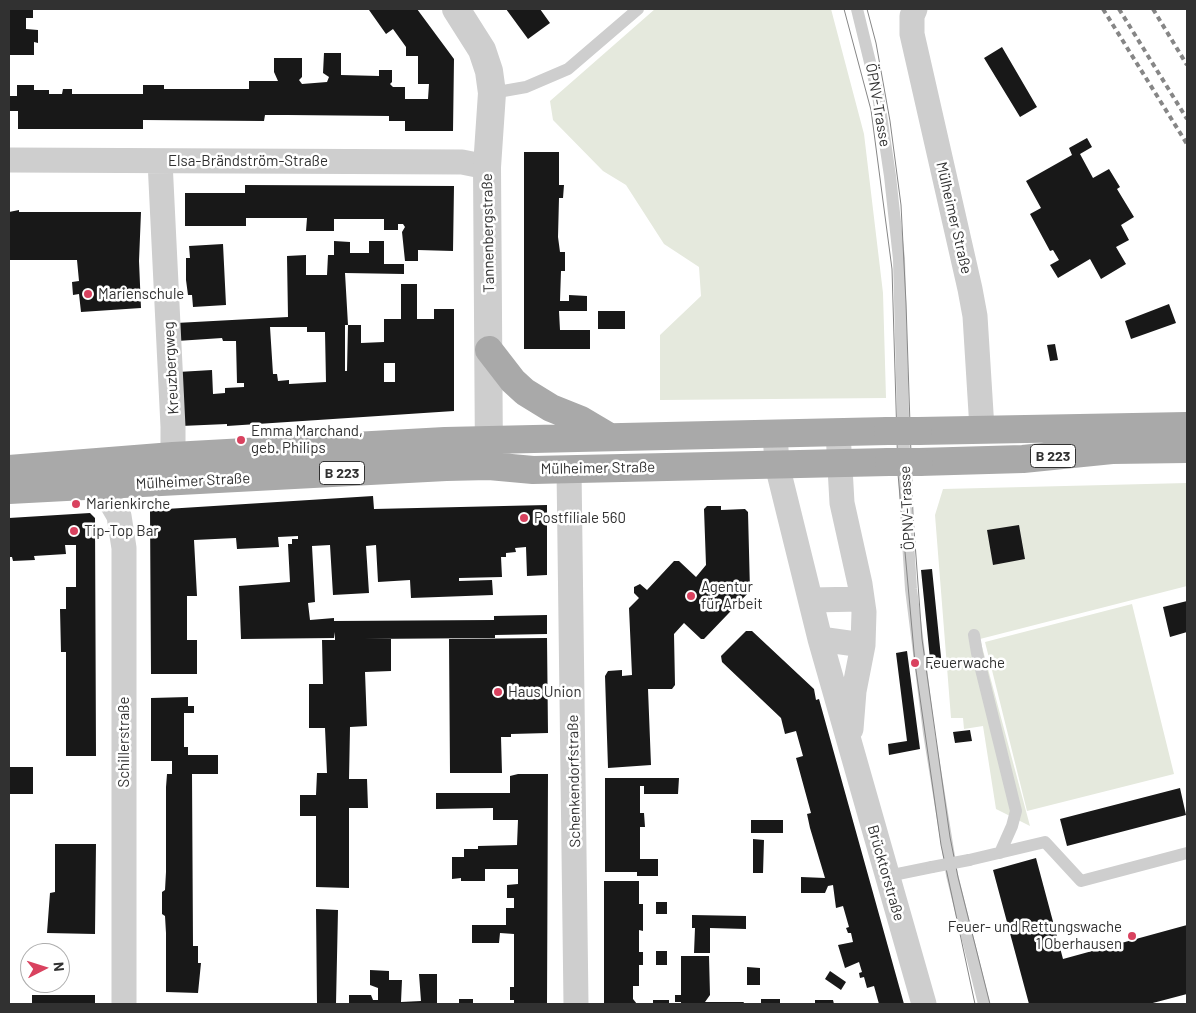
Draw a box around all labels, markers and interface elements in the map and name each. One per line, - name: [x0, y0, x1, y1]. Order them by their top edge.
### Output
- street label: ÖPNV-Trasse: [862, 62, 894, 148]
- street label: Elsa-Brändström-Straße: [168, 152, 328, 170]
- street label: Mülheimer Straße: [932, 160, 976, 276]
- street label: Tannenbergstraße: [478, 173, 498, 293]
- place label: Marienschule: [98, 285, 184, 303]
- marker: Marienschule: [82, 288, 94, 300]
- street label: Kreuzbergweg: [160, 321, 182, 415]
- place label: Emma Marchand, geb. Philips: [251, 422, 363, 457]
- marker: Emma Marchand, geb. Philips: [235, 434, 247, 446]
- road number: B 223: [1030, 444, 1076, 468]
- street label: Mülheimer Straße: [541, 458, 655, 478]
- road number: B 223: [320, 462, 364, 484]
- street label: ÖPNV-Trasse: [896, 465, 918, 551]
- street label: Mülheimer Straße: [135, 469, 251, 493]
- place label: Marienkirche: [86, 495, 170, 513]
- marker: Marienkirche: [70, 498, 82, 510]
- place label: Postfiliale 560: [534, 509, 626, 527]
- marker: Postfiliale 560: [518, 512, 530, 524]
- place label: Tip-Top Bar: [84, 522, 159, 540]
- marker: Tip-Top Bar: [68, 525, 80, 537]
- place label: Agentur für Arbeit: [701, 578, 763, 613]
- marker: Agentur für Arbeit: [685, 590, 697, 602]
- place label: Feuerwache: [925, 654, 1005, 672]
- marker: Feuerwache: [909, 657, 921, 669]
- place label: Haus Union: [508, 683, 582, 701]
- marker: Haus Union: [492, 686, 504, 698]
- street label: Schillerstraße: [115, 697, 133, 787]
- street label: Schenkendorfstraße: [564, 714, 584, 848]
- street label: Brücktorstraße: [864, 823, 908, 923]
- place label: Feuer- und Rettungswache 1 Oberhausen: [948, 918, 1122, 953]
- marker: Feuer- und Rettungswache 1 Oberhausen: [1126, 930, 1138, 942]
- north arrow: [20, 943, 70, 993]
- text: N: [51, 961, 68, 972]

